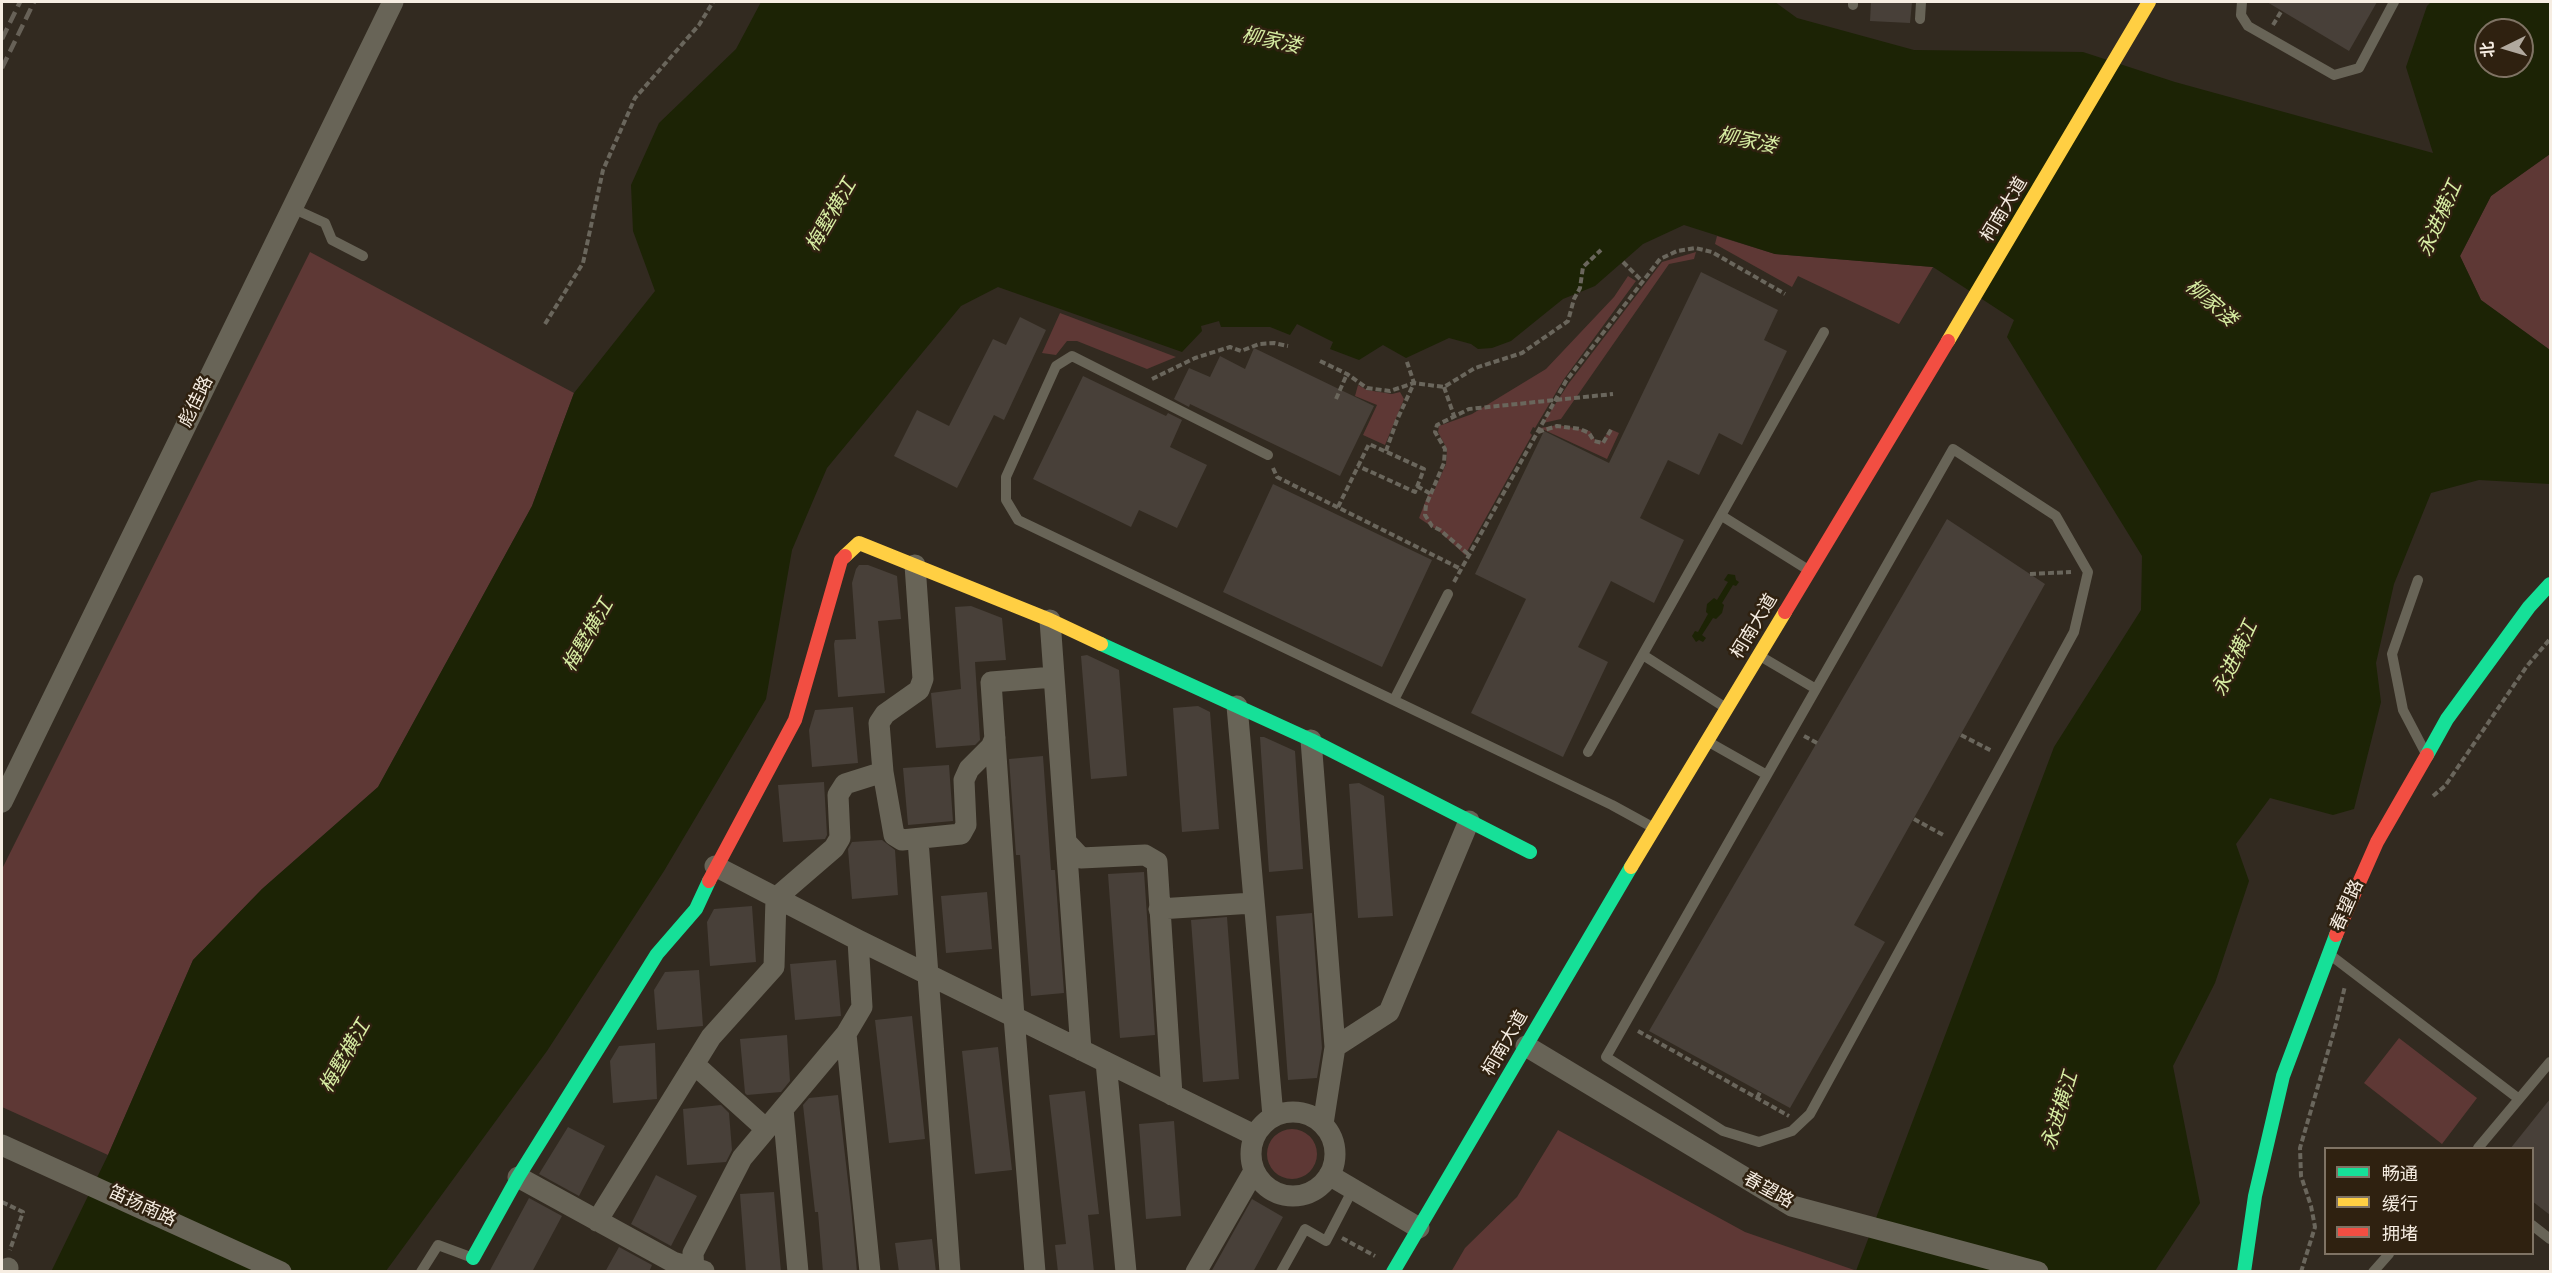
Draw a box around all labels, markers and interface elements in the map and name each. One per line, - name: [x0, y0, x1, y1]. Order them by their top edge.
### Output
- north arrow: [2474, 18, 2534, 78]
- water label: 柳家溇: [1239, 24, 1303, 60]
- text: 北: [2476, 40, 2500, 58]
- water label: 柳家溇: [1715, 124, 1779, 160]
- street label: 柯南大道: [1977, 174, 2033, 246]
- water label: 梅墅横江: [802, 175, 862, 257]
- water label: 永进横江: [2414, 178, 2468, 260]
- water label: 柳家溇: [2179, 275, 2241, 333]
- street label: 彪佳路: [175, 373, 219, 431]
- street label: 柯南大道: [1727, 591, 1783, 663]
- water label: 梅墅横江: [559, 595, 619, 677]
- water label: 永进横江: [2208, 618, 2264, 700]
- street label: 春望路: [2327, 877, 2369, 935]
- street label: 柯南大道: [1479, 1007, 1533, 1081]
- water label: 梅墅横江: [316, 1016, 376, 1098]
- water label: 永进横江: [2038, 1069, 2084, 1153]
- legend: [2324, 1147, 2534, 1255]
- text: 畅通: [2382, 1162, 2418, 1186]
- street label: 春望路: [1739, 1168, 1797, 1214]
- street label: 笛扬南路: [105, 1182, 179, 1232]
- text: 缓行: [2382, 1192, 2418, 1216]
- text: 拥堵: [2382, 1222, 2418, 1246]

